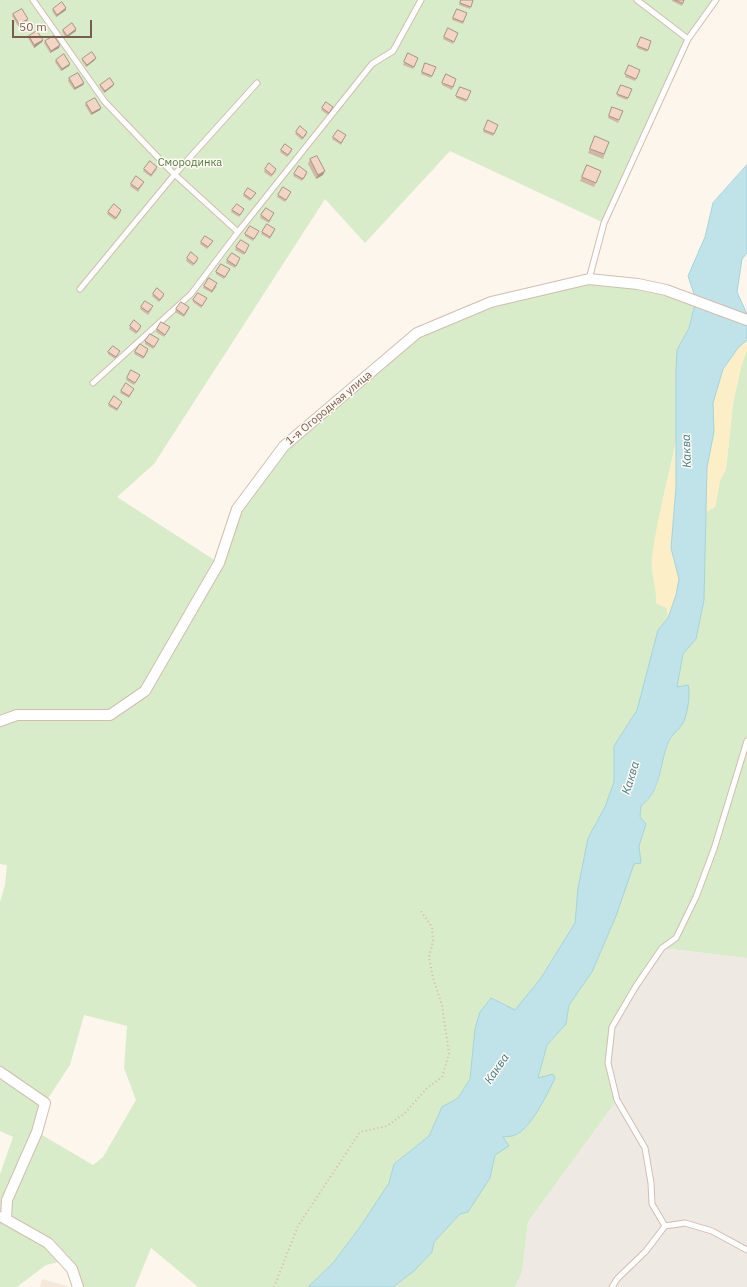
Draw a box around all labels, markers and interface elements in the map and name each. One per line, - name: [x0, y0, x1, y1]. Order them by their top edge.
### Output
- scale bar: [14, 12, 94, 38]
- text: 50 m: [19, 19, 47, 34]
- park label: Смородинка: [158, 156, 222, 170]
- street label: 1-я Огородная улица: [283, 368, 375, 448]
- water label: Каква: [679, 434, 695, 468]
- water label: Каква: [619, 760, 643, 796]
- water label: Каква: [482, 1051, 512, 1087]

